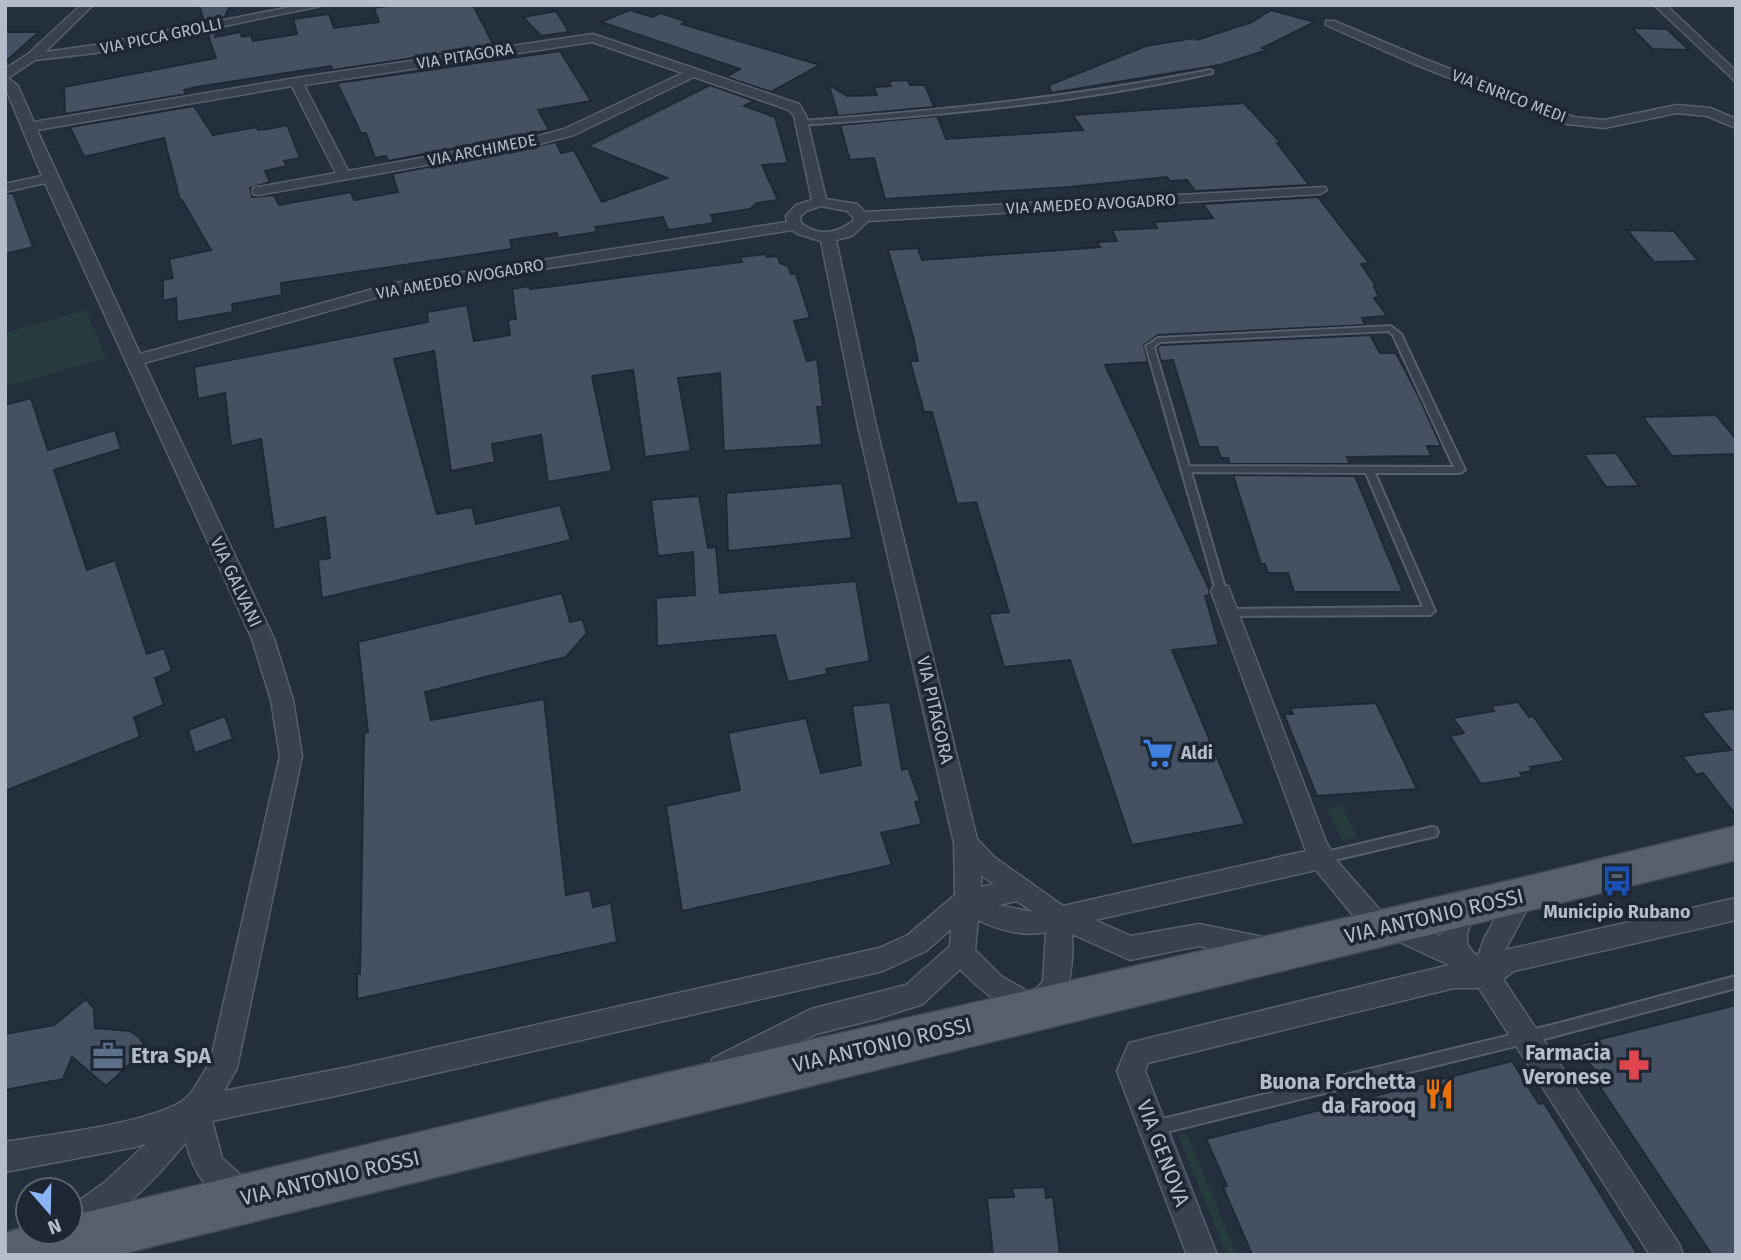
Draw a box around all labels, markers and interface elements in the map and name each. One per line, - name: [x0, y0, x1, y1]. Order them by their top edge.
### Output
- street label: VIA PICCA GROLLI: [99, 14, 223, 58]
- street label: VIA PITAGORA: [415, 39, 515, 73]
- street label: VIA ENRICO MEDI: [1449, 65, 1569, 127]
- street label: VIA ARCHIMEDE: [426, 130, 538, 170]
- street label: VIA AMEDEO AVOGADRO: [1006, 190, 1176, 218]
- street label: VIA AMEDEO AVOGADRO: [375, 255, 545, 303]
- street label: VIA GALVANI: [205, 533, 267, 631]
- street label: VIA PITAGORA: [912, 654, 958, 767]
- supermarket icon: Aldi: [1141, 736, 1175, 770]
- place label: Aldi: [1180, 742, 1213, 764]
- bus stop icon: Municipio Rubano: [1600, 864, 1634, 898]
- street label: VIA ANTONIO ROSSI: [1342, 883, 1526, 949]
- place label: Municipio Rubano: [1544, 901, 1690, 923]
- street label: VIA ANTONIO ROSSI: [790, 1012, 974, 1078]
- office icon: Etra SpA: [91, 1039, 125, 1073]
- place label: Farmacia Veronese: [1521, 1040, 1611, 1090]
- place label: Etra SpA: [131, 1043, 211, 1069]
- pharmacy icon: Farmacia Veronese: [1617, 1048, 1651, 1082]
- place label: Buona Forchetta da Farooq: [1259, 1069, 1416, 1119]
- restaurant icon: Buona Forchetta da Farooq: [1422, 1077, 1456, 1111]
- street label: VIA GENOVA: [1131, 1096, 1195, 1210]
- street label: VIA ANTONIO ROSSI: [238, 1145, 422, 1211]
- north arrow: [14, 1176, 84, 1246]
- text: N: [45, 1214, 65, 1239]

